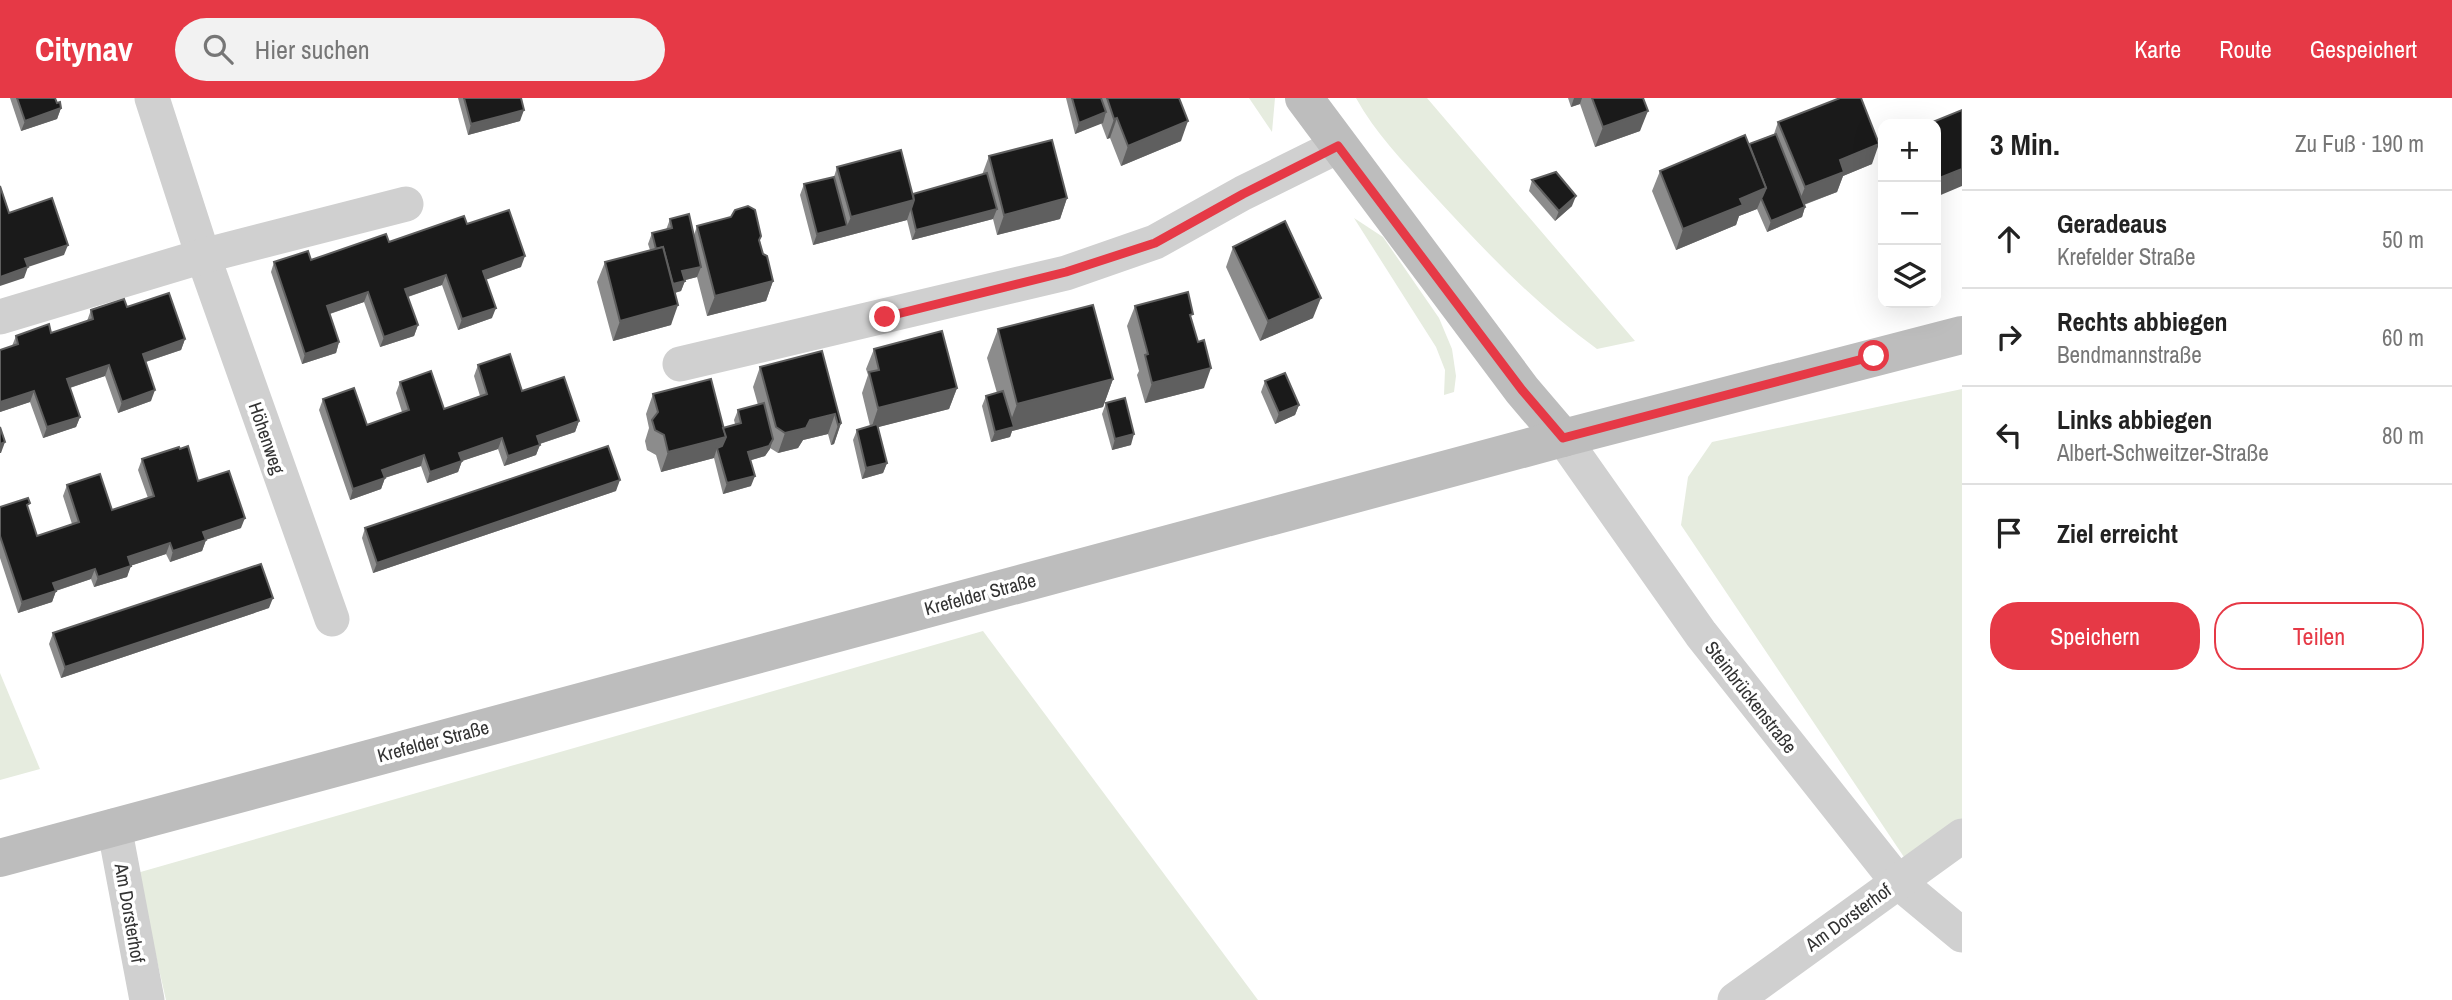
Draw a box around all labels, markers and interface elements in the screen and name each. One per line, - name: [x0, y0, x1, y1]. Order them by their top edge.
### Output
- search box: [175, 18, 665, 81]
- text: Citynav: [35, 27, 133, 71]
- icon: search: [199, 30, 237, 68]
- text: Hier suchen: [255, 32, 370, 67]
- text: Karte: [2134, 33, 2181, 65]
- text: Route: [2219, 33, 2272, 65]
- text: Gespeichert: [2310, 33, 2417, 65]
- map controls: [1878, 119, 1941, 308]
- button: +: [1878, 119, 1941, 182]
- text: 3 Min.: [1990, 124, 2060, 164]
- text: Zu Fuß · 190 m: [2295, 128, 2424, 159]
- button: −: [1878, 182, 1941, 245]
- text: Geradeaus: [2057, 206, 2167, 241]
- icon: ahead: [1990, 220, 2028, 258]
- text: 50 m: [2382, 224, 2424, 255]
- text: Krefelder Straße: [2057, 241, 2195, 272]
- button: layers: [1878, 245, 1941, 308]
- route end: [869, 301, 900, 332]
- text: Rechts abbiegen: [2057, 304, 2228, 339]
- icon: right: [1990, 318, 2028, 356]
- text: 60 m: [2382, 322, 2424, 353]
- text: Bendmannstraße: [2057, 339, 2202, 370]
- route start: [1858, 340, 1889, 371]
- street label: Höhenweg: [243, 399, 292, 478]
- text: Links abbiegen: [2057, 402, 2212, 437]
- icon: left: [1990, 416, 2028, 454]
- text: 80 m: [2382, 420, 2424, 451]
- text: Albert-Schweitzer-Straße: [2057, 437, 2269, 468]
- icon: arrive: [1990, 514, 2028, 552]
- text: Ziel erreicht: [2057, 516, 2178, 551]
- street label: Krefelder Straße: [921, 567, 1039, 621]
- button: Speichern: [1990, 602, 2200, 670]
- button: Teilen: [2214, 602, 2424, 670]
- street label: Steinbrückenstraße: [1699, 635, 1803, 759]
- street label: Krefelder Straße: [374, 714, 492, 768]
- street label: Am Dorsterhof: [108, 860, 152, 965]
- street label: Am Dorsterhof: [1799, 877, 1897, 958]

